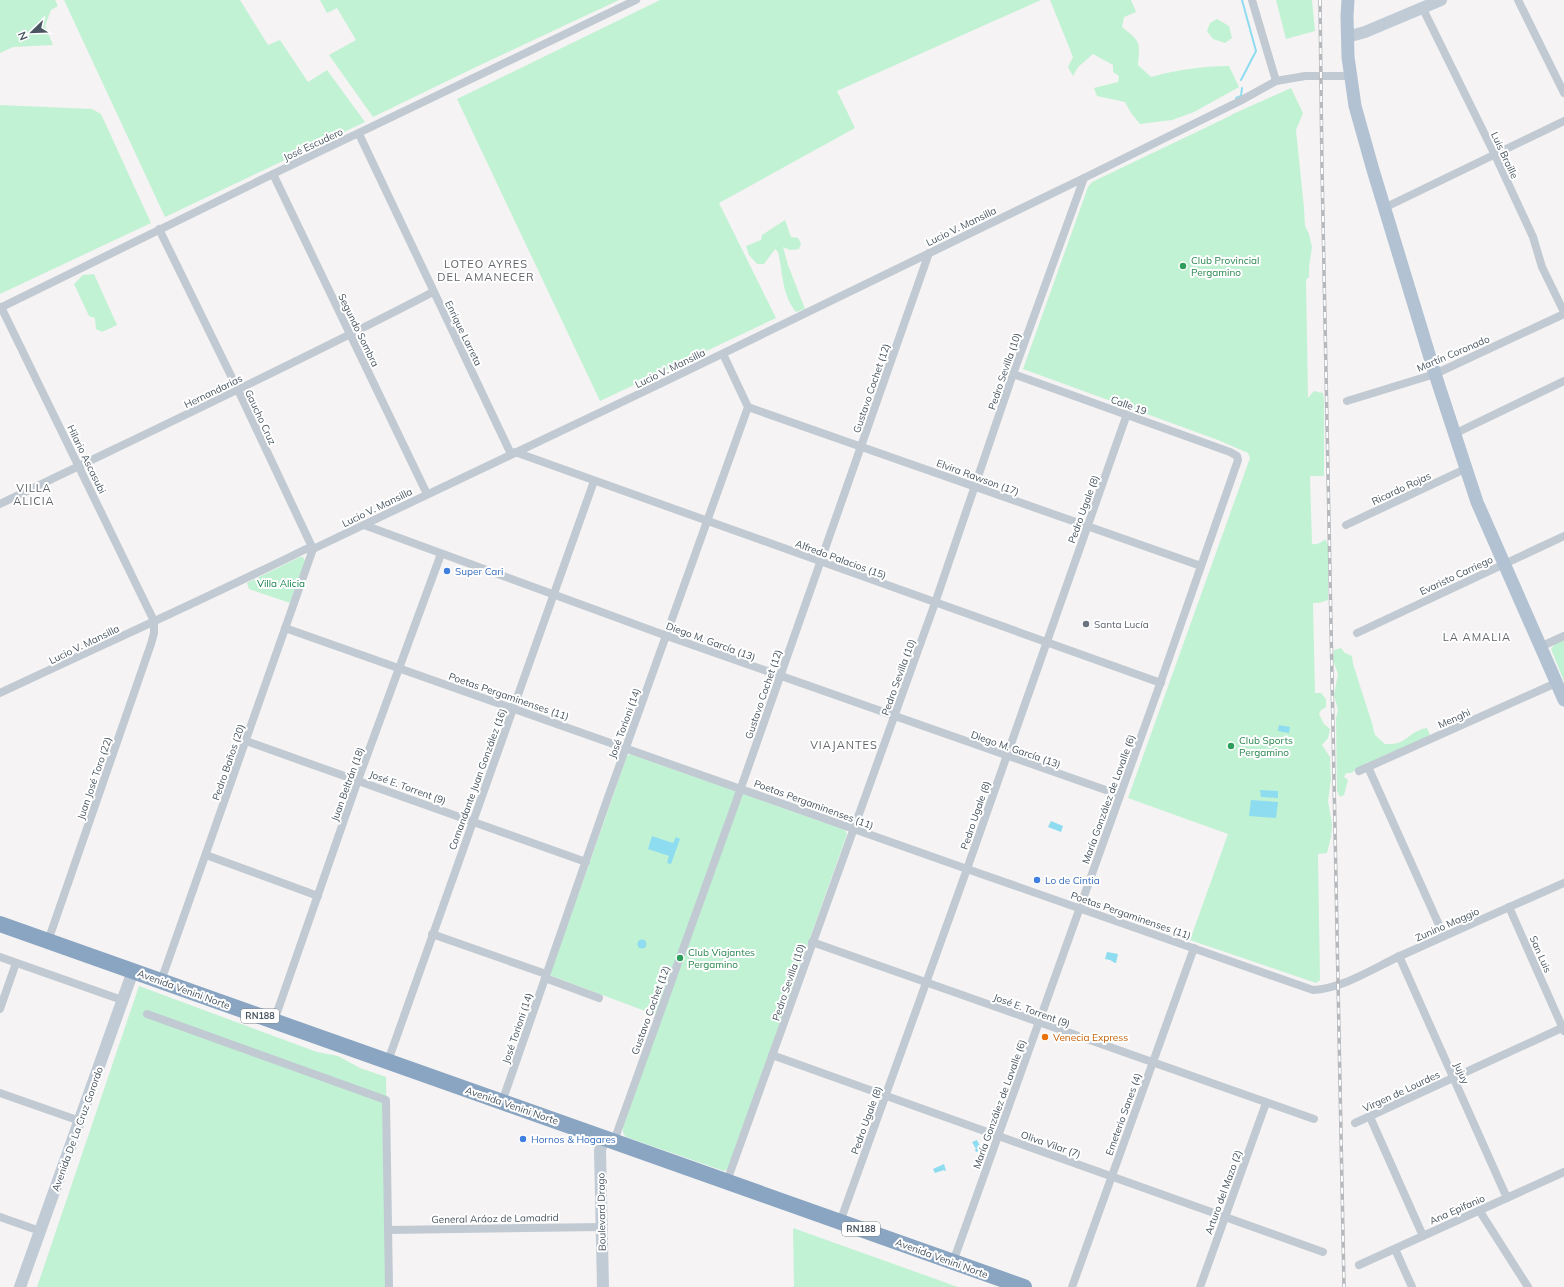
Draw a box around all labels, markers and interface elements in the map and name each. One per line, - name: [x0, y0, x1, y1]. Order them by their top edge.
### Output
- north arrow: [12, 12, 52, 52]
- text: N: [15, 29, 31, 42]
- street label: José Escudero: [281, 125, 345, 164]
- street label: Luis Braille: [1488, 130, 1521, 181]
- street label: Lucio V. Mansilla: [924, 204, 999, 249]
- place label: Club Provincial Pergamino: [1191, 254, 1259, 279]
- district label: LOTEO AYRES DEL AMANECER: [437, 257, 535, 284]
- marker: Club Provincial Pergamino: [1178, 261, 1188, 271]
- street label: Segundo Sombra: [335, 291, 382, 369]
- street label: Enrique Larreta: [442, 298, 485, 368]
- street label: Pedro Sevilla (10): [985, 331, 1024, 411]
- street label: Martín Coronado: [1415, 332, 1492, 375]
- street label: Gustavo Cochet (12): [850, 342, 893, 435]
- street label: Lucio V. Mansilla: [633, 346, 708, 391]
- street label: Hernandarias: [182, 372, 245, 411]
- street label: Gaucho Cruz: [242, 387, 279, 447]
- street label: Calle 19: [1109, 393, 1149, 418]
- street label: Hilario Ascasubi: [64, 423, 109, 496]
- street label: Elvira Rawson (17): [935, 456, 1021, 498]
- street label: Ricardo Rojas: [1369, 469, 1433, 508]
- street label: Pedro Ugale (8): [1065, 473, 1102, 545]
- district label: VILLA ALICIA: [13, 481, 55, 508]
- street label: Lucio V. Mansilla: [340, 485, 415, 530]
- street label: Alfredo Palacios (15): [793, 537, 888, 582]
- street label: Evaristo Carriego: [1418, 553, 1495, 598]
- place label: Super Cari: [455, 565, 503, 578]
- marker: Super Cari: [442, 566, 452, 576]
- park label: Villa Alicia: [257, 577, 305, 590]
- place label: Santa Lucía: [1094, 618, 1149, 631]
- street label: Diego M. García (13): [664, 619, 757, 664]
- marker: Santa Lucía: [1081, 619, 1091, 629]
- street label: Lucio V. Mansilla: [47, 622, 122, 667]
- district label: LA AMALIA: [1443, 630, 1511, 644]
- street label: Pedro Sevilla (10): [879, 637, 918, 717]
- street label: Gustavo Cochet (12): [742, 648, 785, 741]
- street label: Poetas Pergaminenses (11): [447, 670, 571, 723]
- street label: José Torioni (14): [606, 686, 643, 760]
- street label: Menghi: [1436, 706, 1472, 731]
- street label: Comandante Juan González (16): [446, 707, 509, 852]
- street label: Pedro Baños (20): [209, 722, 248, 802]
- street label: Diego M. García (13): [969, 728, 1063, 771]
- street label: María González de Lavalle (6): [1079, 733, 1138, 866]
- place label: Club Sports Pergamino: [1239, 734, 1293, 759]
- street label: Juan José Toro (22): [74, 735, 115, 821]
- district label: VIAJANTES: [810, 738, 878, 752]
- marker: Club Sports Pergamino: [1226, 741, 1236, 751]
- street label: Juan Beltrán (18): [328, 745, 367, 823]
- street label: José E. Torrent (9): [368, 768, 448, 807]
- street label: Poetas Pergaminenses (11): [752, 777, 875, 832]
- street label: Pedro Ugale (8): [958, 779, 993, 851]
- place label: Lo de Cintia: [1045, 874, 1100, 887]
- marker: Lo de Cintia: [1032, 875, 1042, 885]
- street label: Poetas Pergaminenses (11): [1069, 889, 1193, 942]
- street label: Zunino Maggio: [1413, 904, 1482, 944]
- street label: San Luis: [1527, 934, 1554, 975]
- street label: Pedro Sevilla (10): [769, 942, 808, 1022]
- place label: Club Viajantes Pergamino: [688, 946, 755, 971]
- marker: Club Viajantes Pergamino: [675, 953, 685, 963]
- street label: Gustavo Cochet (12): [628, 964, 673, 1057]
- street label: Avenida Venini Norte: [136, 967, 232, 1012]
- street label: José Torioni (14): [499, 991, 536, 1065]
- street label: José E. Torrent (9): [992, 991, 1072, 1030]
- road number: RN188: [241, 1009, 279, 1023]
- place label: Venecia Express: [1053, 1031, 1128, 1044]
- marker: Venecia Express: [1040, 1032, 1050, 1042]
- street label: María González de Lavalle (6): [970, 1038, 1029, 1171]
- street label: Jujuy: [1451, 1060, 1472, 1087]
- street label: Avenida De La Cruz Gorordo: [49, 1065, 106, 1193]
- street label: Virgen de Lourdes: [1361, 1068, 1442, 1115]
- street label: Emeterio Sanes (4): [1103, 1071, 1144, 1157]
- street label: Avenida Venini Norte: [464, 1083, 560, 1127]
- street label: Pedro Ugale (8): [848, 1084, 885, 1156]
- street label: Oliva Vilar (7): [1019, 1128, 1083, 1161]
- place label: Hornos & Hogares: [531, 1133, 616, 1146]
- marker: Hornos & Hogares: [518, 1134, 528, 1144]
- street label: Arturo del Mazo (2): [1202, 1148, 1245, 1236]
- street label: Boulevard Drago: [594, 1172, 609, 1251]
- street label: Ana Epifanio: [1427, 1191, 1487, 1227]
- street label: General Aráoz de Lamadrid: [431, 1211, 559, 1226]
- road number: RN188: [842, 1222, 880, 1236]
- street label: Avenida Venini Norte: [894, 1236, 990, 1281]

